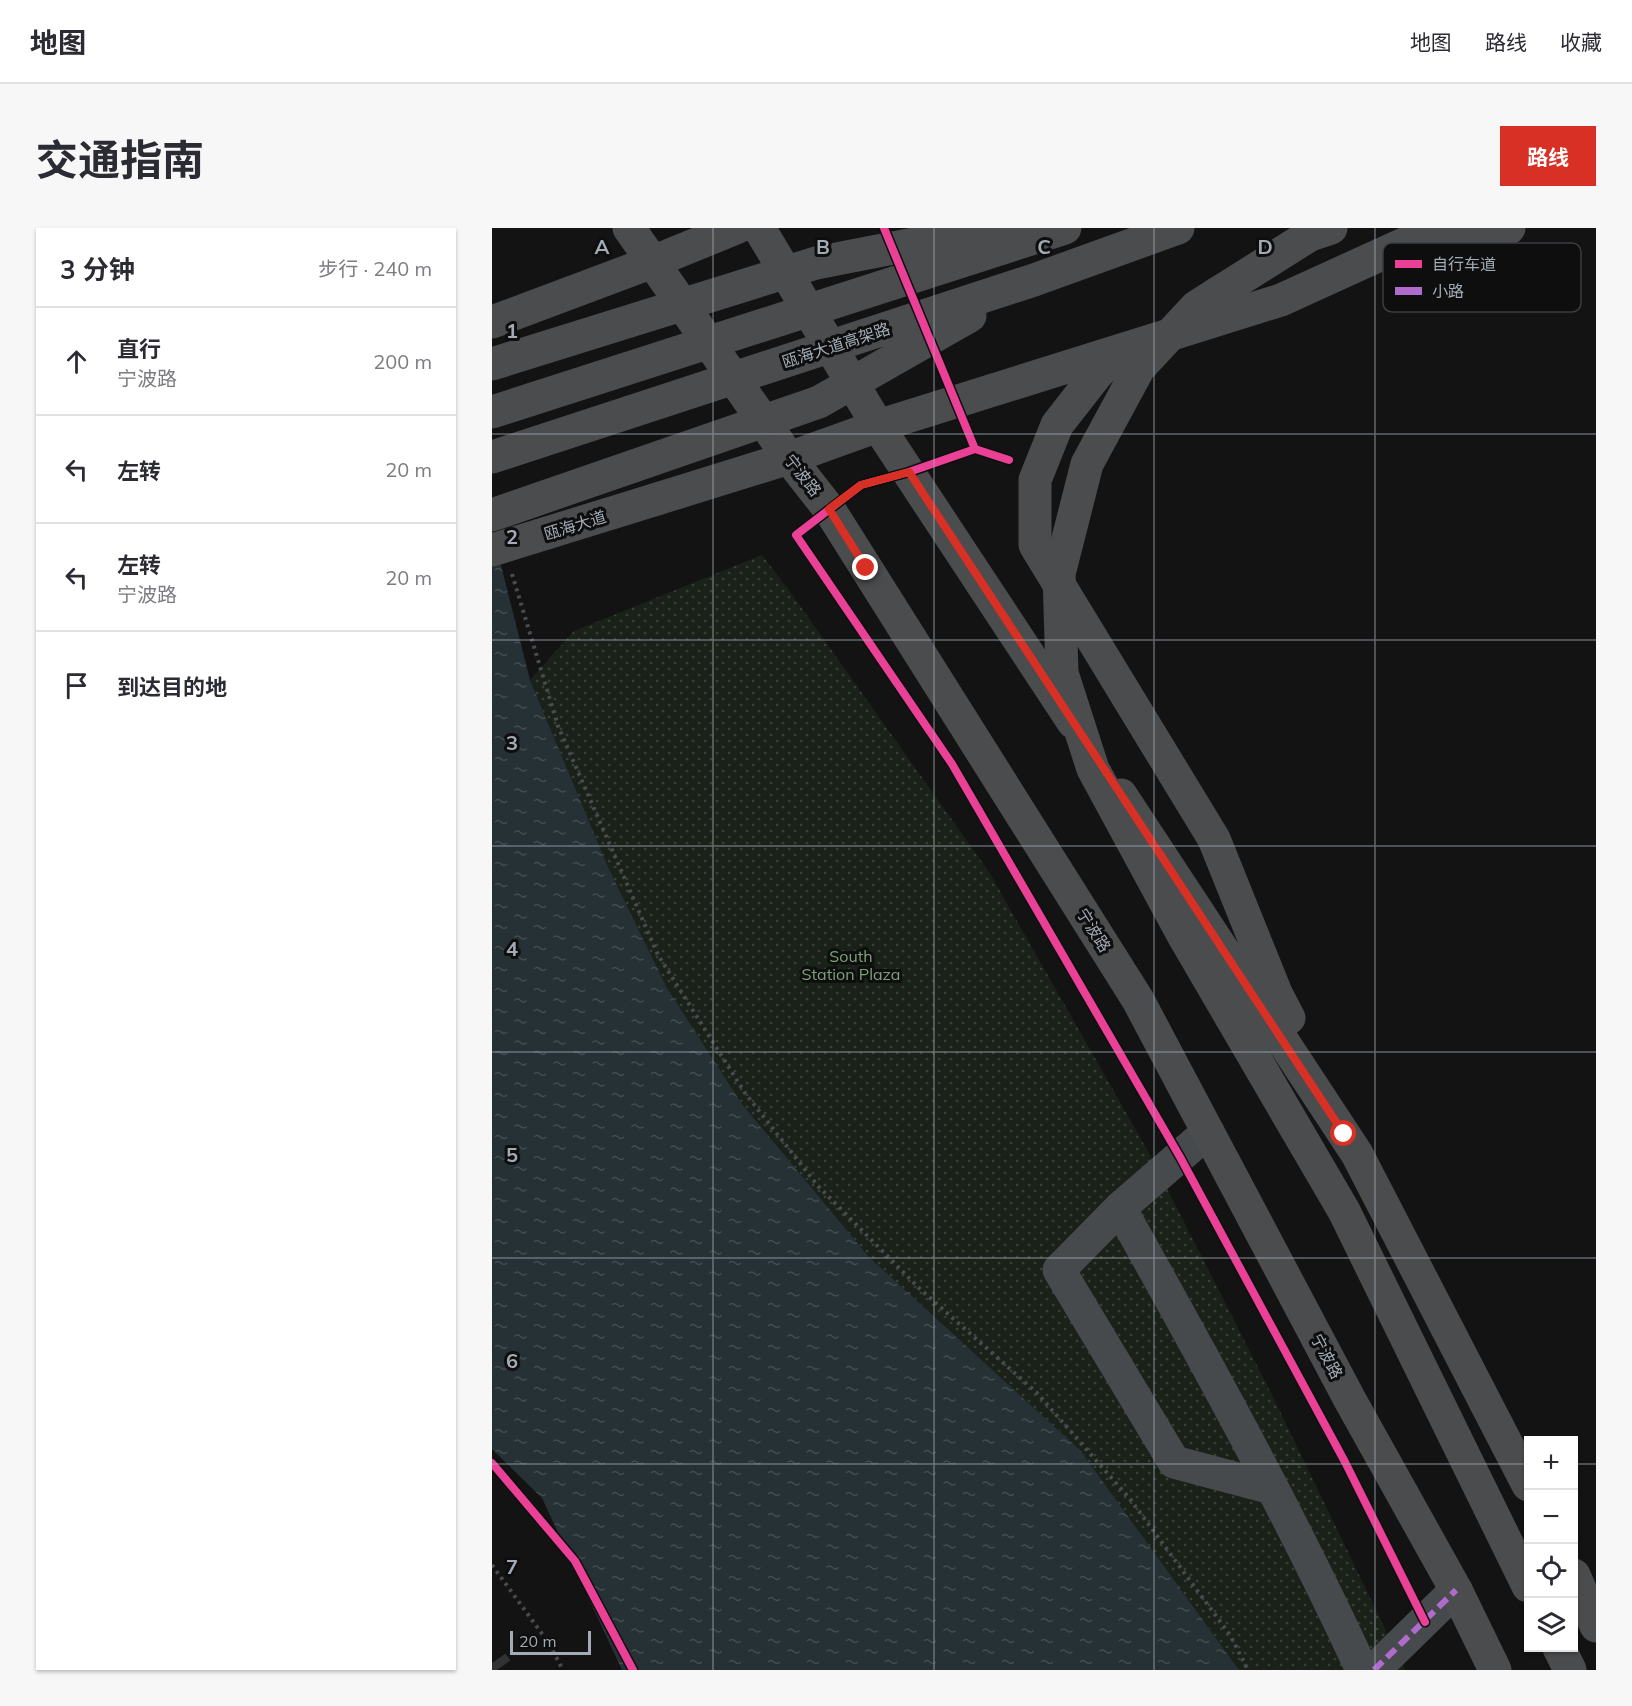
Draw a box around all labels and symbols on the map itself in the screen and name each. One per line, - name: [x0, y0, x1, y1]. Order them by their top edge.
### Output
- text: A: [595, 234, 610, 259]
- text: B: [816, 234, 830, 259]
- text: C: [1037, 234, 1051, 259]
- text: D: [1257, 234, 1273, 259]
- legend: [1383, 243, 1581, 312]
- text: 自行车道: [1432, 254, 1496, 274]
- text: 小路: [1432, 281, 1464, 301]
- text: 1: [506, 318, 518, 343]
- street label: 瓯海大道高架路: [780, 318, 892, 372]
- street label: 宁波路: [780, 450, 826, 500]
- street label: 瓯海大道: [541, 506, 609, 544]
- text: 2: [506, 524, 518, 549]
- route end: [852, 554, 878, 580]
- text: 3: [506, 730, 518, 755]
- street label: 宁波路: [1073, 904, 1115, 956]
- text: 4: [506, 936, 518, 961]
- park label: South Station Plaza: [802, 946, 900, 984]
- route start: [1330, 1120, 1356, 1146]
- text: 5: [506, 1142, 518, 1167]
- street label: 宁波路: [1307, 1330, 1347, 1382]
- text: 6: [506, 1348, 518, 1373]
- text: 7: [506, 1554, 518, 1579]
- scale bar: [510, 1628, 591, 1656]

